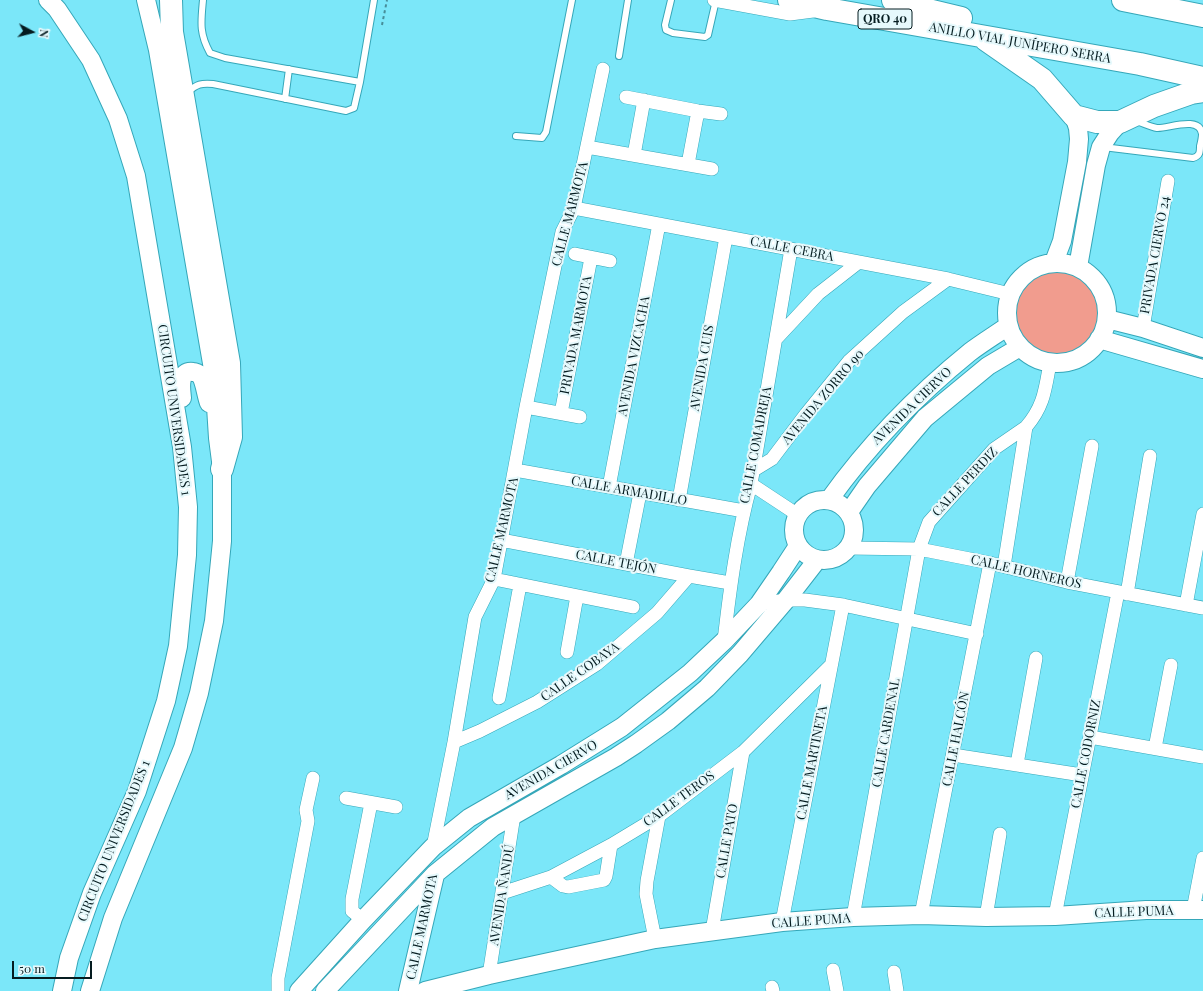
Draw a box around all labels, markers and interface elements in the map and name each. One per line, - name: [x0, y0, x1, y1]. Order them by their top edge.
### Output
- road number: QRO 40: [858, 9, 912, 29]
- north arrow: [12, 12, 52, 52]
- street label: ANILLO VIAL JUNÍPERO SERRA: [928, 19, 1112, 67]
- text: N: [36, 29, 52, 38]
- street label: CALLE MARMOTA: [549, 160, 591, 268]
- street label: PRIVADA CIERVO 24: [1137, 195, 1173, 315]
- street label: CALLE CEBRA: [749, 233, 835, 265]
- street label: PRIVADA MARMOTA: [557, 274, 595, 396]
- street label: AVENIDA VIZCACHA: [615, 295, 653, 417]
- street label: CIRCUITO UNIVERSIDADES 1: [154, 323, 194, 497]
- street label: AVENIDA CUIS: [687, 324, 717, 412]
- street label: AVENIDA ZORRO 90: [779, 346, 867, 448]
- street label: AVENIDA CIERVO: [869, 364, 955, 448]
- street label: CALLE COMADREJA: [737, 385, 775, 505]
- street label: CALLE PERDIZ: [929, 444, 1001, 520]
- street label: CALLE ARMADILLO: [570, 473, 688, 509]
- street label: CALLE MARMOTA: [482, 476, 522, 584]
- street label: CALLE TEJÓN: [574, 547, 658, 577]
- street label: CALLE HORNEROS: [969, 552, 1083, 592]
- street label: CALLE COBAYA: [538, 639, 622, 705]
- street label: CALLE CARDENAL: [869, 677, 903, 789]
- street label: CALLE HALCÓN: [939, 690, 973, 788]
- street label: CALLE CODORNIZ: [1068, 698, 1104, 810]
- street label: CALLE MARTINETA: [793, 705, 831, 821]
- street label: AVENIDA CIERVO: [502, 737, 600, 803]
- street label: CIRCUITO UNIVERSIDADES 1: [74, 758, 154, 924]
- street label: CALLE TEROS: [640, 768, 718, 830]
- street label: CALLE PATO: [713, 802, 741, 880]
- street label: AVENIDA ÑANDÚ: [486, 843, 518, 947]
- street label: CALLE MARMOTA: [403, 873, 441, 981]
- street label: CALLE PUMA: [1094, 903, 1174, 921]
- street label: CALLE PUMA: [771, 910, 851, 932]
- scale bar: [14, 953, 94, 979]
- text: 50 m: [19, 960, 45, 976]

